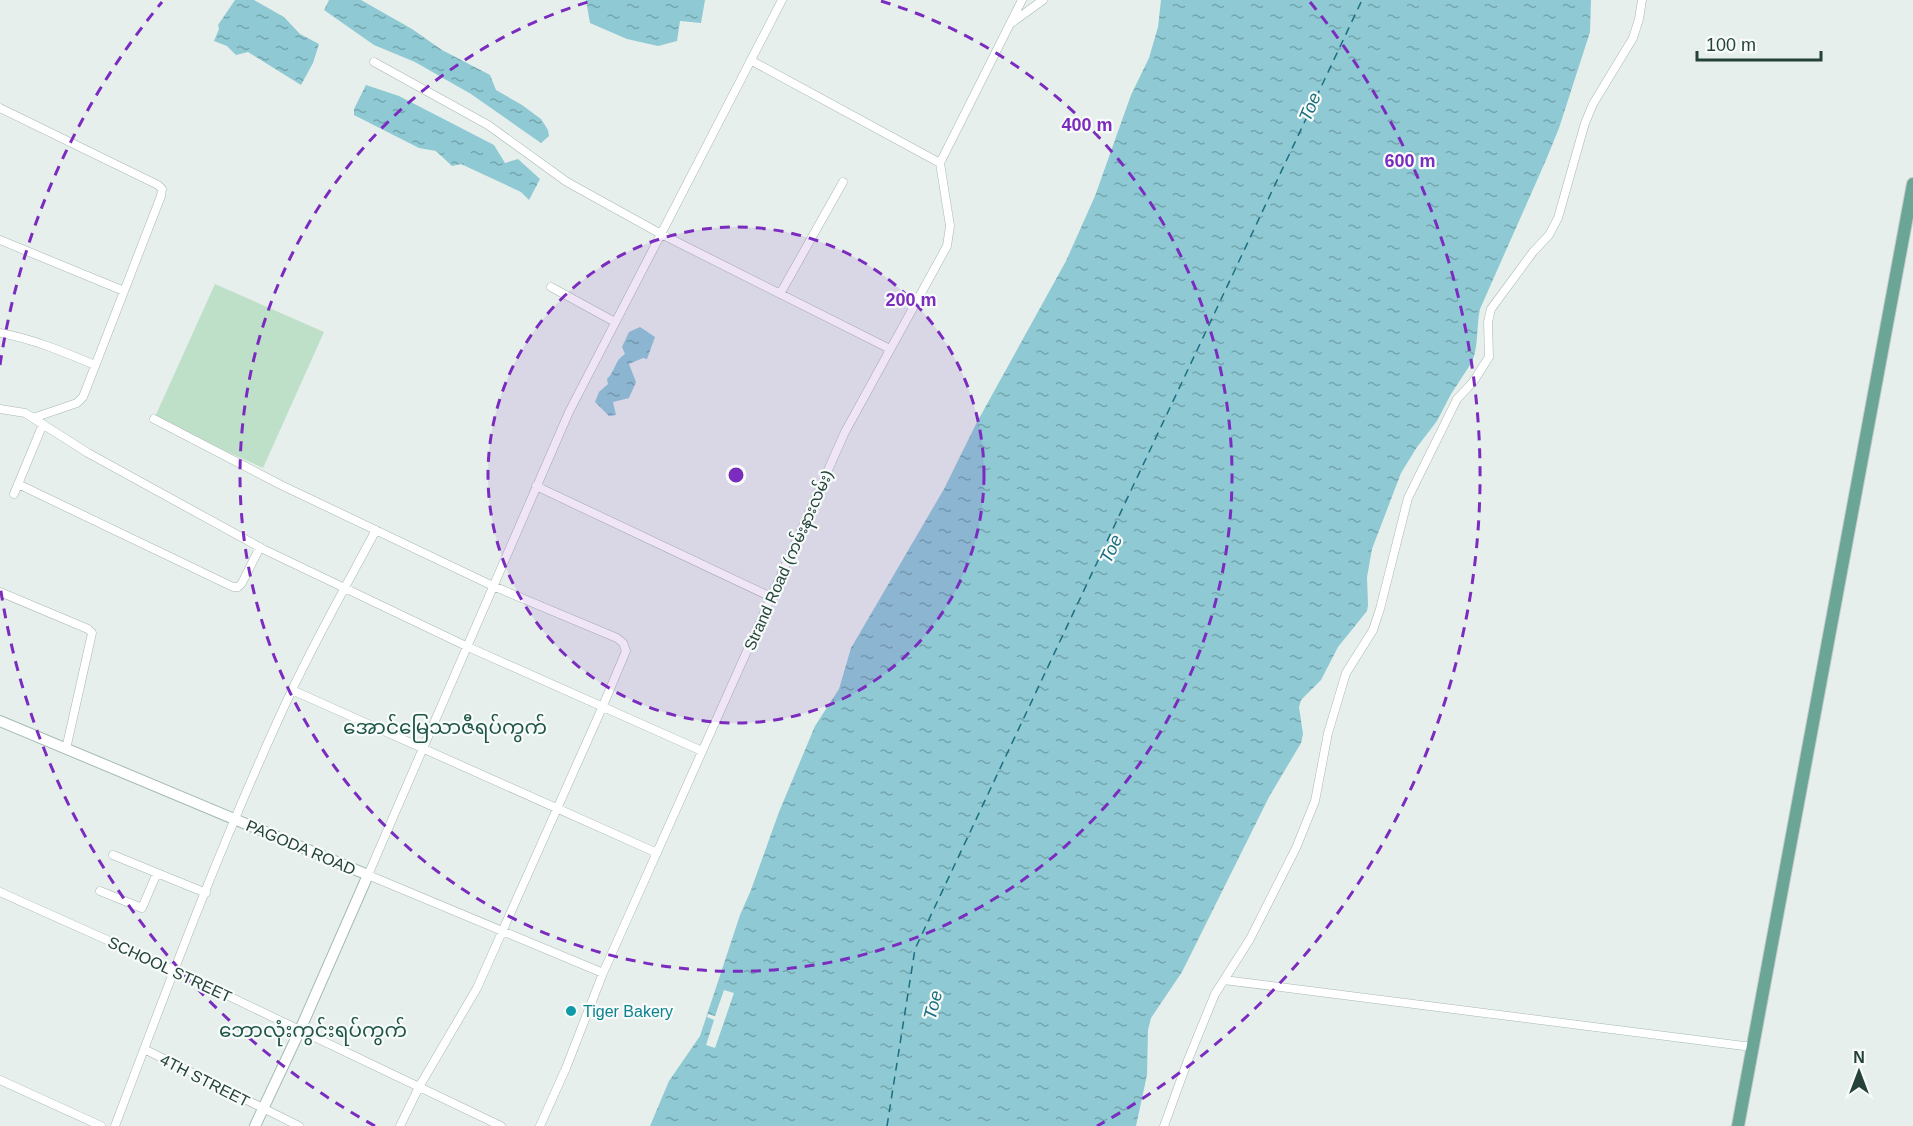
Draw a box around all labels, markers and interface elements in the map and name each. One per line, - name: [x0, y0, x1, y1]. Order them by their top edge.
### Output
- scale bar: [1697, 24, 1822, 62]
- text: 100 m: [1706, 35, 1756, 55]
- water label: Toe: [1295, 90, 1325, 124]
- text: 400 m: [1061, 115, 1113, 135]
- text: 600 m: [1384, 151, 1436, 171]
- text: 200 m: [885, 290, 937, 310]
- centre of rings: [726, 465, 746, 485]
- street label: Strand Road (ကမ်းနားလမ်း): [738, 466, 841, 655]
- water label: Toe: [1096, 531, 1126, 567]
- district label: အောင်မြေသာဇီရပ်ကွက်: [343, 713, 547, 743]
- street label: PAGODA ROAD: [244, 817, 358, 878]
- street label: SCHOOL STREET: [105, 933, 235, 1006]
- water label: Toe: [920, 988, 946, 1022]
- place label: Tiger Bakery: [583, 1003, 673, 1020]
- marker: Tiger Bakery: [564, 1004, 578, 1018]
- district label: ဘောလုံးကွင်းရပ်ကွက်: [219, 1016, 407, 1047]
- north arrow: [1829, 1042, 1889, 1102]
- text: N: [1853, 1049, 1865, 1066]
- street label: 4TH STREET: [157, 1051, 252, 1110]

